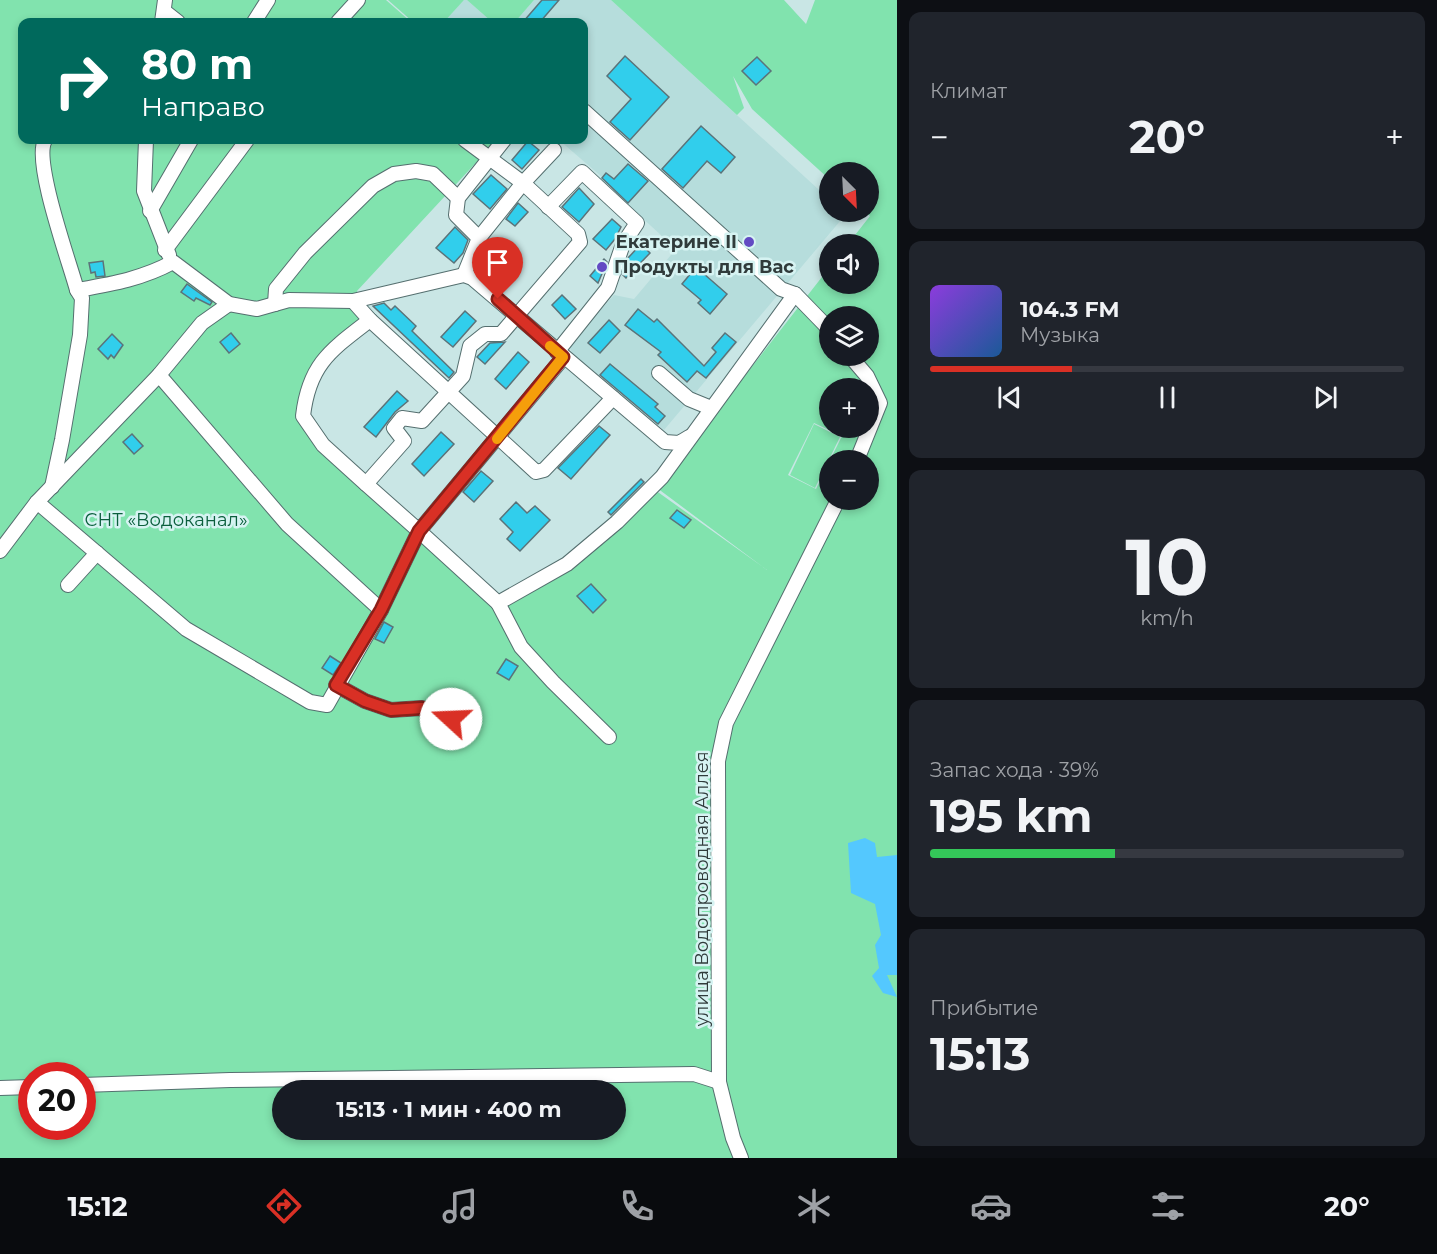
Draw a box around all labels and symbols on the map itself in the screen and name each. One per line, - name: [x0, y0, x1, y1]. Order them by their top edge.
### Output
- north arrow: [819, 162, 879, 222]
- place label: Екатерине II: [616, 231, 737, 253]
- marker: Екатерине II: [742, 235, 756, 249]
- pin: [472, 237, 523, 299]
- place label: Продукты для Вас: [614, 256, 794, 278]
- marker: Продукты для Вас: [595, 260, 609, 274]
- park label: СНТ «Водоканал»: [85, 509, 247, 531]
- position arrow: [419, 687, 483, 751]
- street label: улица Водопроводная Аллея: [691, 751, 713, 1028]
- speed limit sign: 20: [18, 1062, 96, 1140]

